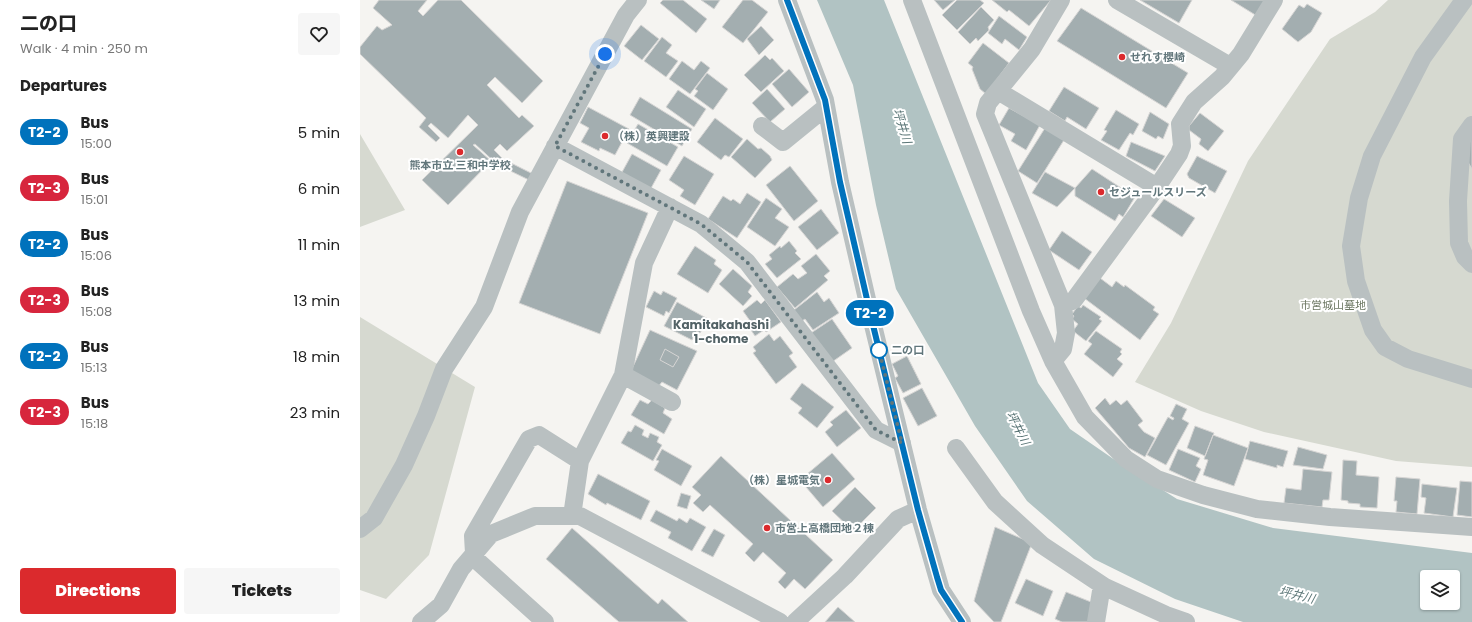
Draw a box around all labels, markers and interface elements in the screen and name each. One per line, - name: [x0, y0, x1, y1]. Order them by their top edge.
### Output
- text: 二の口: [20, 10, 77, 37]
- button: heart: [298, 13, 340, 55]
- text: Walk · 4 min · 250 m: [20, 39, 148, 58]
- your location: [595, 44, 615, 64]
- place label: せれす櫻崎: [1130, 49, 1185, 65]
- marker: せれす櫻崎: [1117, 52, 1127, 62]
- text: Departures: [20, 75, 107, 96]
- water label: 坪井川: [889, 106, 916, 147]
- text: Bus: [80, 112, 109, 133]
- text: T2-2: [28, 122, 60, 142]
- text: 5 min: [298, 122, 340, 143]
- place label: （株）英興建設: [613, 128, 690, 144]
- marker: （株）英興建設: [600, 131, 610, 141]
- text: 15:00: [80, 134, 112, 153]
- marker: 熊本市立 三和中学校: [455, 147, 465, 157]
- place label: 熊本市立 三和中学校: [409, 157, 511, 173]
- text: Bus: [81, 168, 109, 189]
- text: T2-3: [28, 178, 61, 198]
- text: 6 min: [298, 178, 340, 199]
- place label: セジュールスリーズ: [1109, 184, 1207, 200]
- marker: セジュールスリーズ: [1096, 187, 1106, 197]
- text: 15:01: [81, 190, 108, 209]
- text: Bus: [80, 224, 109, 245]
- text: T2-2: [28, 234, 60, 254]
- text: 11 min: [298, 234, 340, 255]
- text: 15:06: [80, 246, 112, 265]
- text: Bus: [81, 280, 109, 301]
- text: T2-3: [28, 290, 61, 310]
- text: 13 min: [294, 290, 340, 311]
- park label: 市営城山墓地: [1300, 297, 1366, 313]
- line badge: T2-2: [842, 300, 898, 326]
- text: 15:08: [81, 302, 112, 321]
- text: T2-2: [854, 303, 886, 323]
- district label: Kamitakahashi 1-chome: [673, 316, 769, 347]
- text: Bus: [80, 336, 109, 357]
- marker: 二の口: [870, 341, 888, 359]
- place label: 二の口: [891, 342, 924, 358]
- text: T2-2: [28, 346, 60, 366]
- text: 18 min: [293, 346, 340, 367]
- text: 15:13: [80, 358, 107, 377]
- text: Bus: [81, 392, 109, 413]
- text: T2-3: [28, 402, 61, 422]
- text: 23 min: [290, 402, 340, 423]
- water label: 坪井川: [1003, 408, 1035, 449]
- text: 15:18: [81, 414, 108, 433]
- place label: （株）星城電気: [743, 472, 820, 488]
- marker: （株）星城電気: [823, 475, 833, 485]
- place label: 市営上高橋団地２棟: [775, 520, 874, 536]
- marker: 市営上高橋団地２棟: [762, 523, 772, 533]
- button: Directions: [20, 568, 176, 614]
- button: Tickets: [184, 568, 340, 614]
- map controls: [1420, 570, 1460, 610]
- button: layers: [1420, 570, 1460, 610]
- water label: 坪井川: [1278, 582, 1319, 608]

